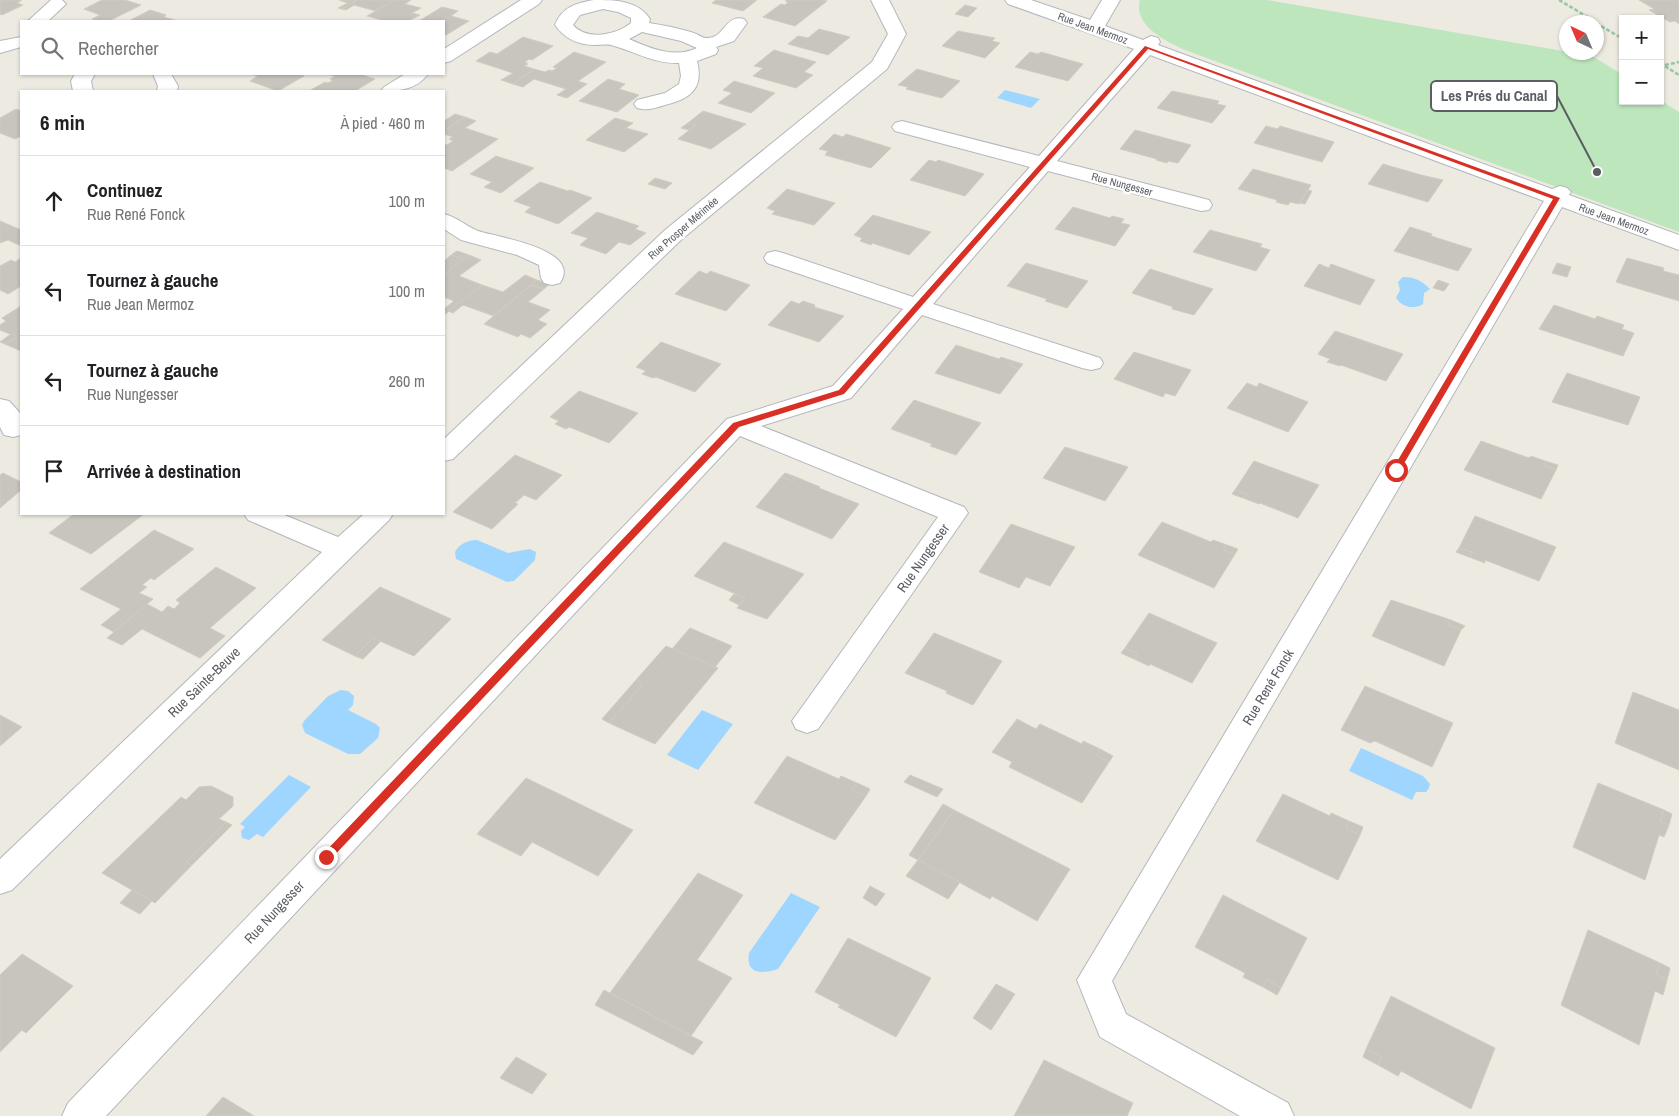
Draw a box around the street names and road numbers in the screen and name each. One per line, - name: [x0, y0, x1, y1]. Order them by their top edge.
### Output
- street label: Rue Jean Mermoz: [1056, 9, 1130, 47]
- street label: Rue Nungesser: [1090, 169, 1154, 199]
- street label: Rue Prosper Mérimée: [645, 194, 721, 262]
- street label: Rue Jean Mermoz: [1577, 200, 1651, 238]
- street label: Rue Nungesser: [893, 520, 953, 596]
- street label: Rue Sainte-Beuve: [164, 643, 244, 721]
- street label: Rue René Fonck: [1238, 645, 1298, 728]
- street label: Rue Nungesser: [240, 877, 308, 947]

